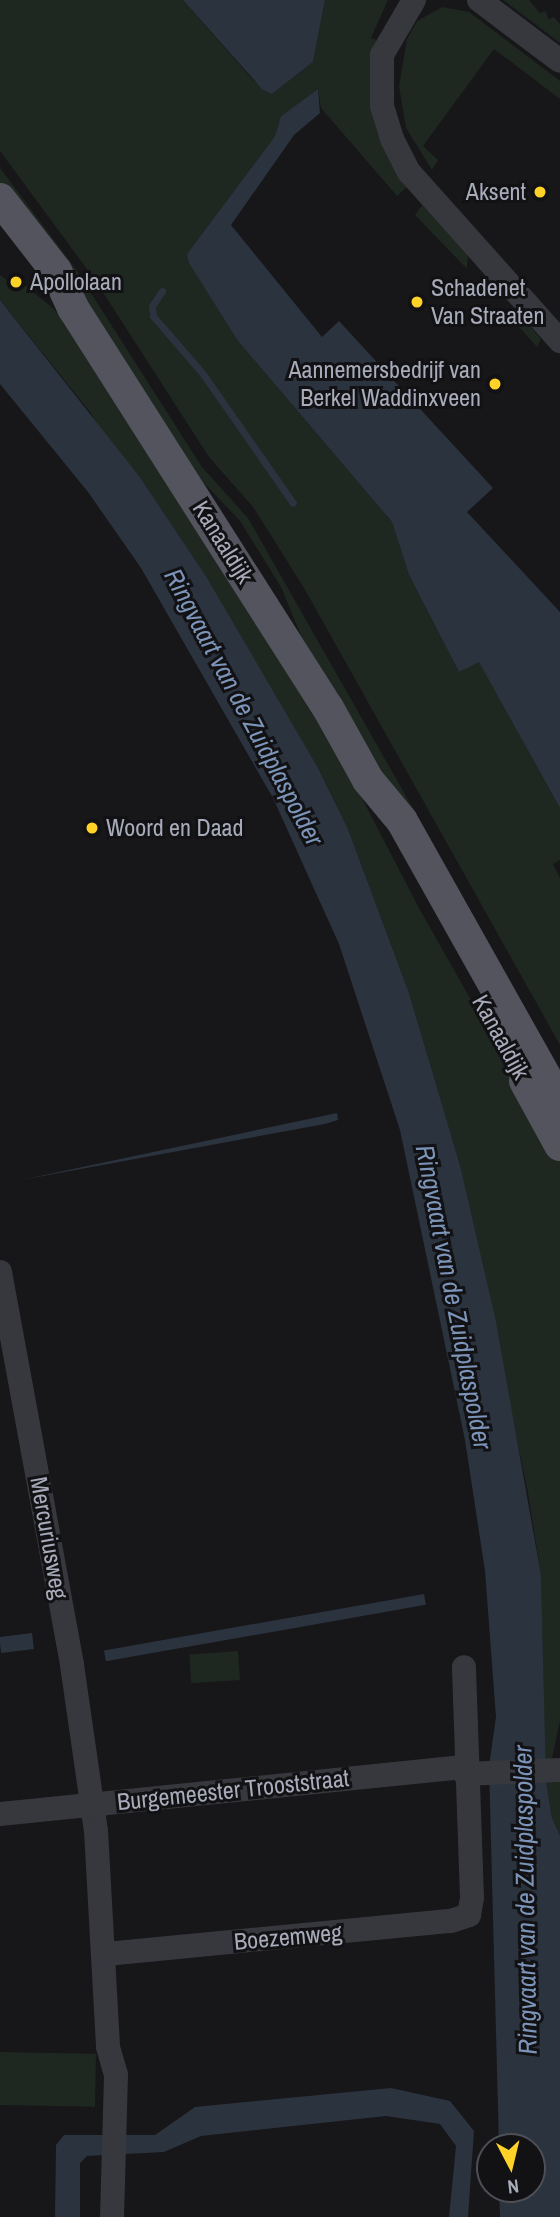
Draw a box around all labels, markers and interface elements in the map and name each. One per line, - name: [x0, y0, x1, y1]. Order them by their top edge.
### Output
- place label: Aksent: [466, 178, 526, 206]
- marker: Aksent: [532, 184, 548, 200]
- place label: Apollolaan: [30, 268, 122, 296]
- marker: Apollolaan: [8, 274, 24, 290]
- place label: Schadenet Van Straaten: [431, 274, 544, 330]
- marker: Schadenet Van Straaten: [409, 294, 425, 310]
- place label: Aannemersbedrijf van Berkel Waddinxveen: [288, 356, 481, 412]
- marker: Aannemersbedrijf van Berkel Waddinxveen: [487, 376, 503, 392]
- street label: Kanaaldijk: [186, 495, 260, 589]
- water label: Ringvaart van de Zuidplaspolder: [158, 563, 330, 851]
- place label: Woord en Daad: [106, 814, 243, 842]
- marker: Woord en Daad: [84, 820, 100, 836]
- street label: Kanaaldijk: [466, 990, 536, 1084]
- water label: Ringvaart van de Zuidplaspolder: [409, 1142, 499, 1452]
- street label: Mercuriusweg: [24, 1475, 74, 1601]
- water label: Ringvaart van de Zuidplaspolder: [507, 1745, 543, 2055]
- street label: Burgemeester Trooststraat: [115, 1763, 351, 1817]
- street label: Boezemweg: [233, 1918, 343, 1956]
- north arrow: [476, 2133, 546, 2203]
- text: N: [506, 2173, 520, 2200]

